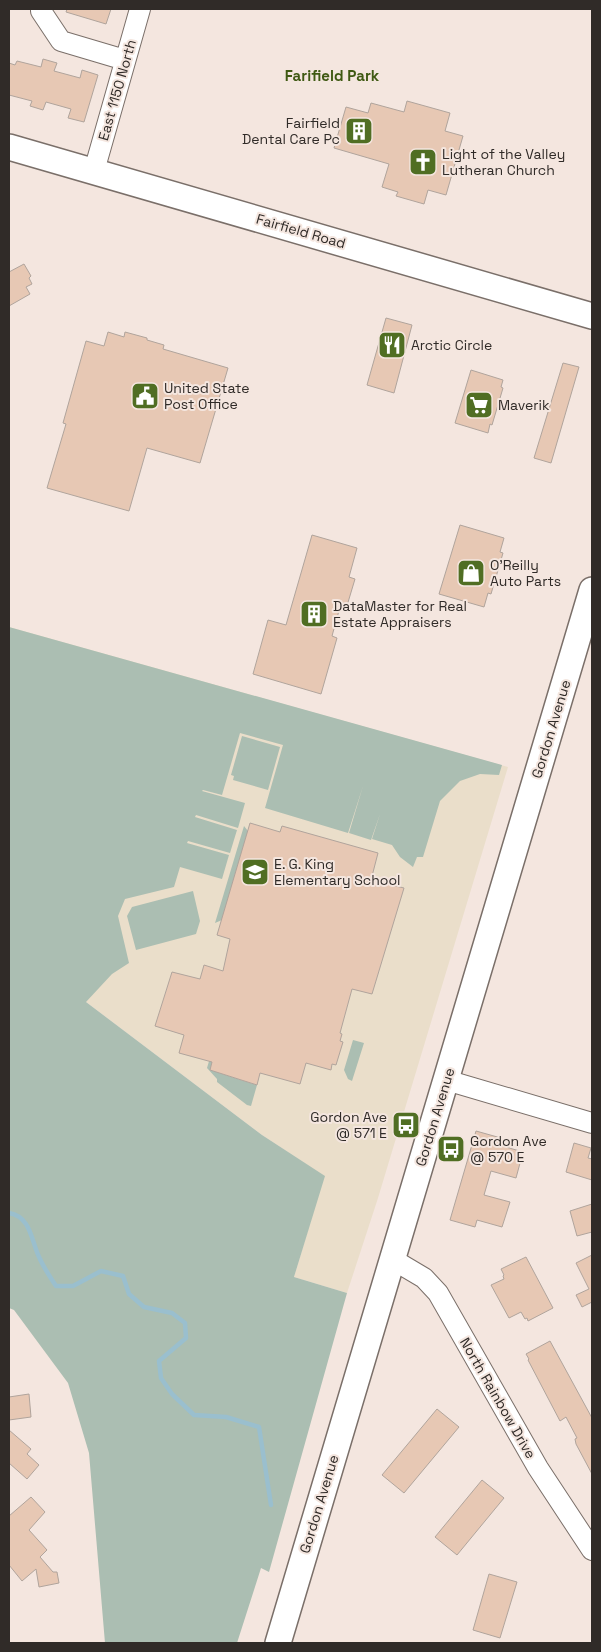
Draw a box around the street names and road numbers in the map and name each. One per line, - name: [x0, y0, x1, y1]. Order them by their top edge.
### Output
- street label: East 1150 North: [94, 38, 140, 142]
- street label: Fairfield Road: [254, 210, 348, 252]
- street label: Gordon Avenue: [527, 678, 575, 780]
- street label: Gordon Avenue: [411, 1066, 459, 1168]
- street label: North Rainbow Drive: [456, 1334, 540, 1462]
- street label: Gordon Avenue: [295, 1453, 343, 1555]

